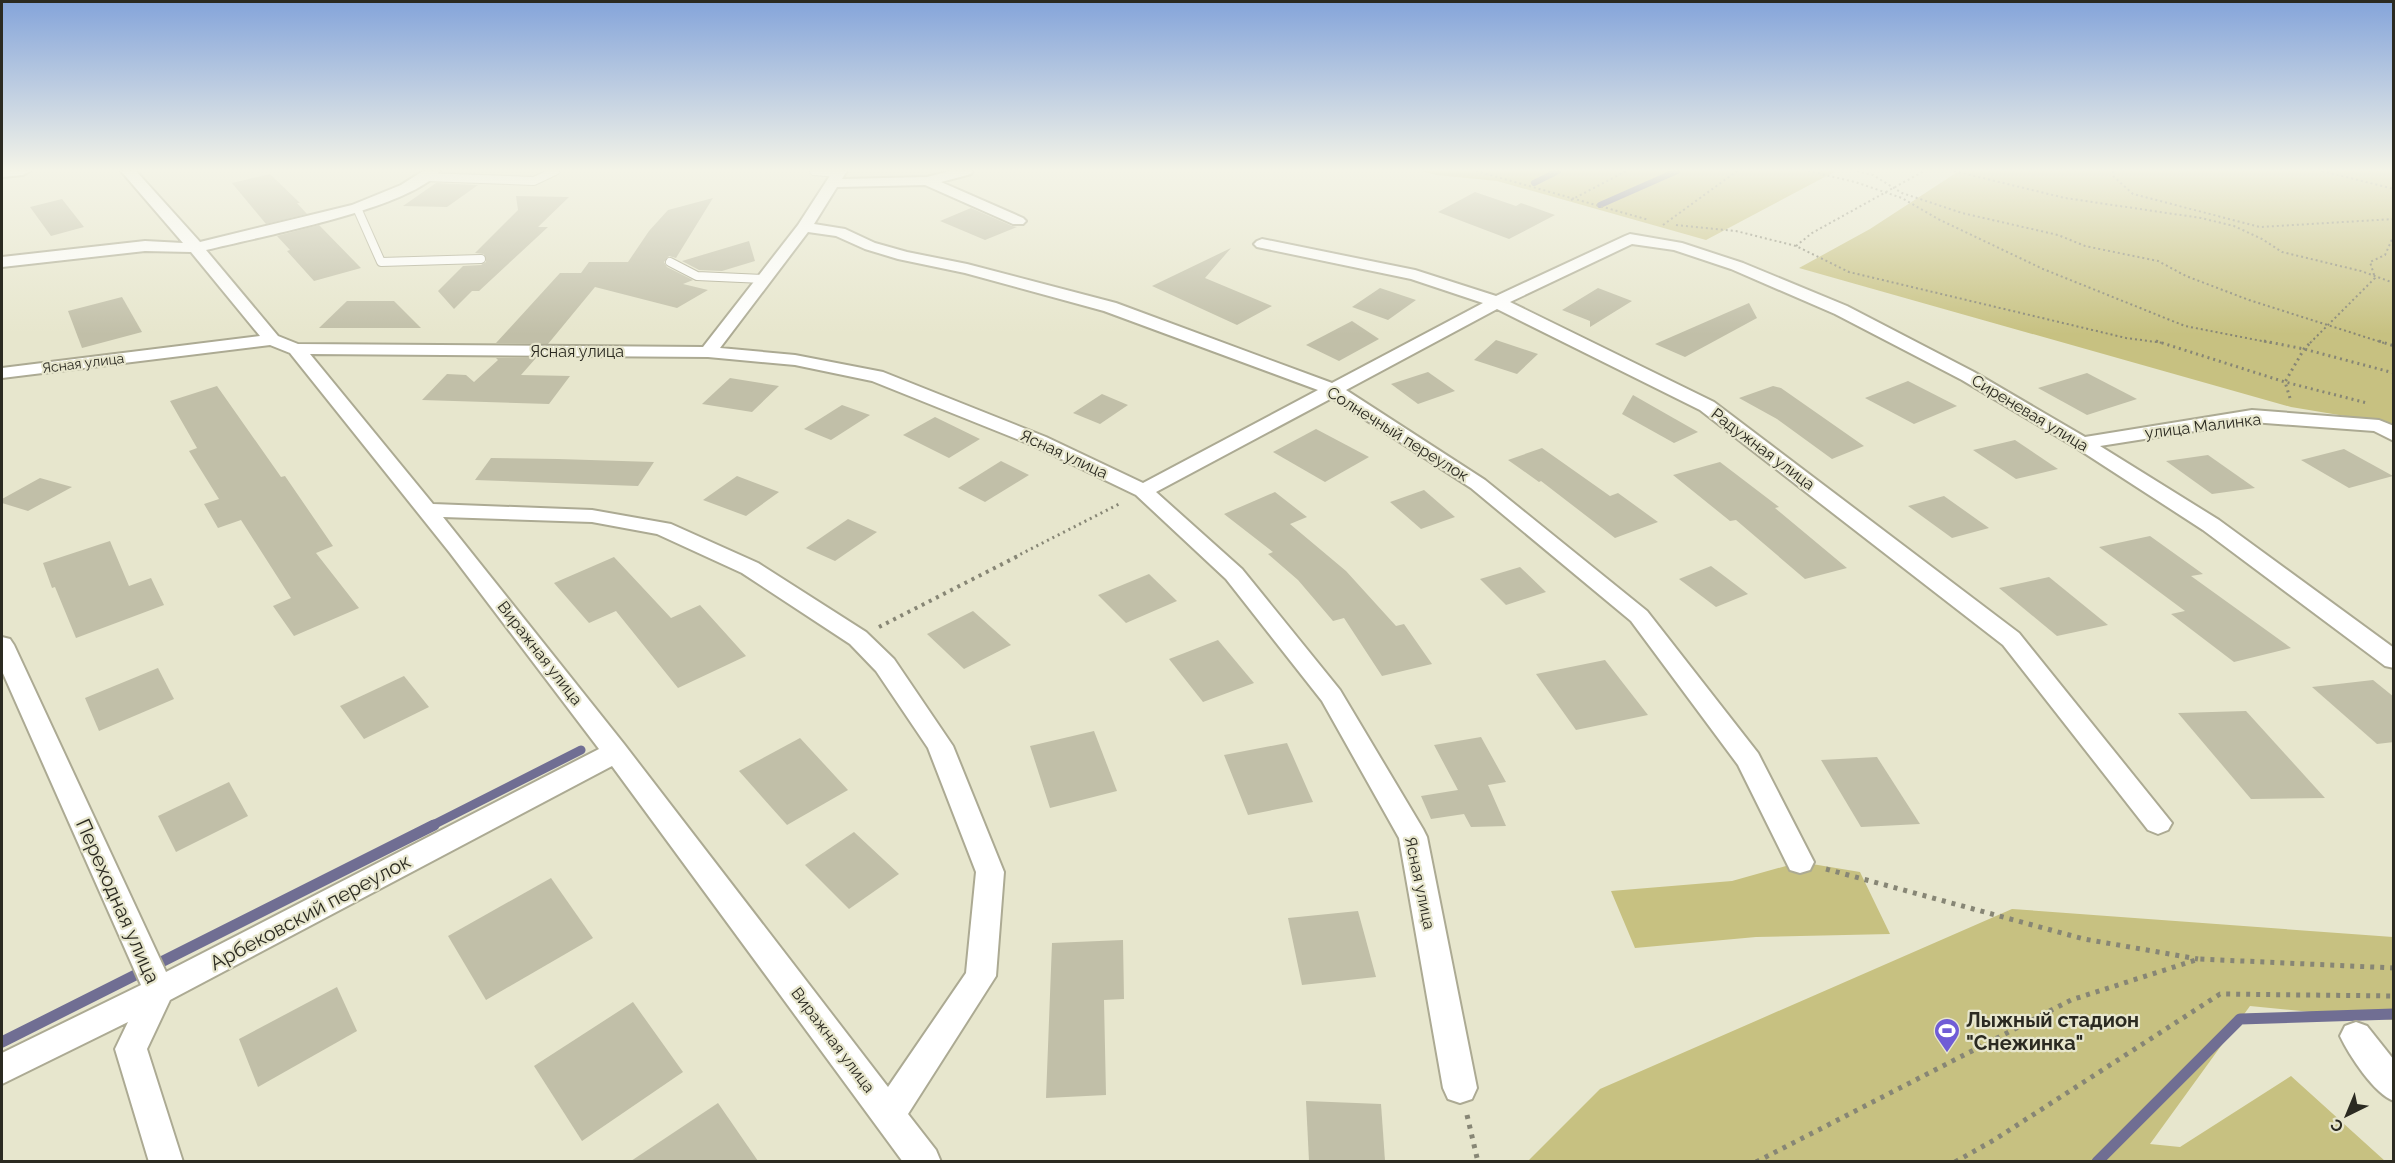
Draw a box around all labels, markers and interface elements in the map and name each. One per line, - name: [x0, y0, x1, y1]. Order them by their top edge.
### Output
- street label: Ясная улица: [530, 342, 624, 361]
- street label: Ясная улица: [41, 350, 125, 376]
- street label: Сиреневая улица: [1968, 371, 2092, 455]
- street label: Солнечный переулок: [1324, 383, 1472, 485]
- street label: Радужная улица: [1708, 404, 1818, 494]
- street label: улица Малинка: [2144, 409, 2262, 443]
- street label: Ясная улица: [1017, 425, 1111, 483]
- street label: Виражная улица: [494, 597, 586, 709]
- street label: Переходная улица: [71, 815, 165, 987]
- street label: Ясная улица: [1401, 835, 1439, 931]
- street label: Арбековский переулок: [206, 849, 414, 975]
- street label: Виражная улица: [787, 984, 879, 1096]
- place label: Лыжный стадион "Снежинка": [1966, 1008, 2139, 1055]
- sports icon: Лыжный стадион "Снежинка": [1932, 1016, 1962, 1054]
- north arrow: [2317, 1085, 2377, 1145]
- text: С: [2327, 1115, 2348, 1136]

